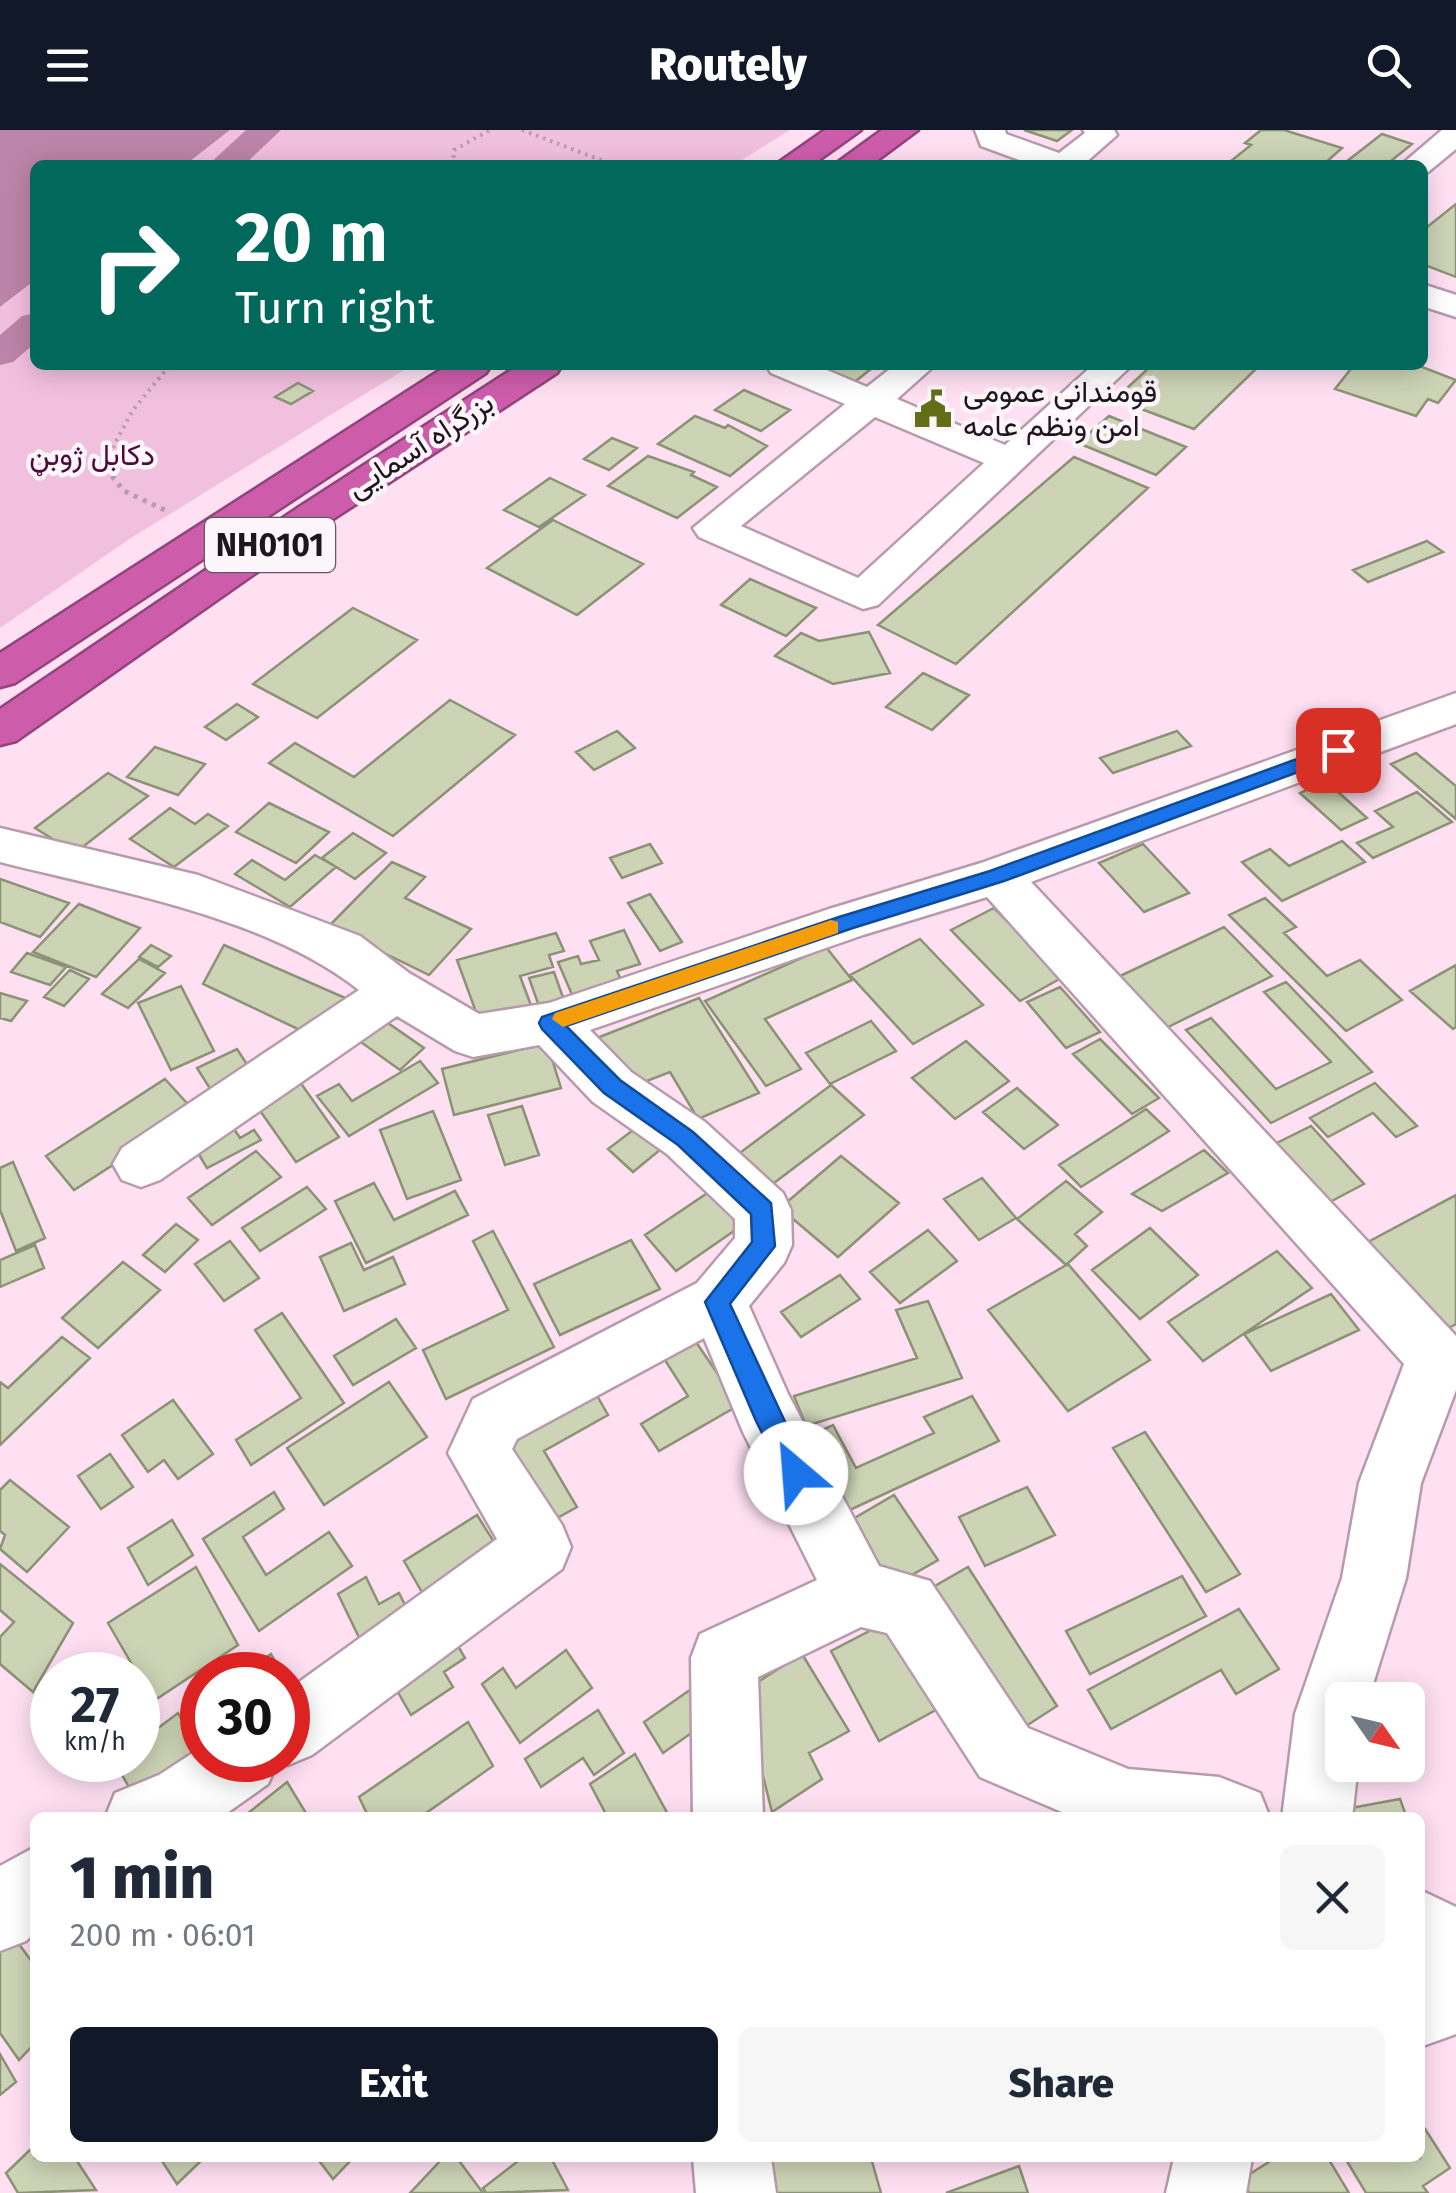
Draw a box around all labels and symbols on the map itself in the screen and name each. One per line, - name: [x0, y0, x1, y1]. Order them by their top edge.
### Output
- place label: قومندانی عمومی امن ونظم عامه: [963, 374, 1157, 445]
- street label: بزرگراه آسمایی: [340, 384, 500, 506]
- public building icon: قومندانی عمومی امن ونظم عامه: [912, 388, 954, 430]
- park label: دکابل ژوبڼ: [29, 437, 155, 477]
- road number: NH0101: [205, 518, 335, 572]
- pin: [1296, 708, 1381, 793]
- position arrow: [744, 1421, 848, 1525]
- speed limit sign: 30: [180, 1652, 310, 1782]
- north arrow: [1325, 1682, 1425, 1782]

